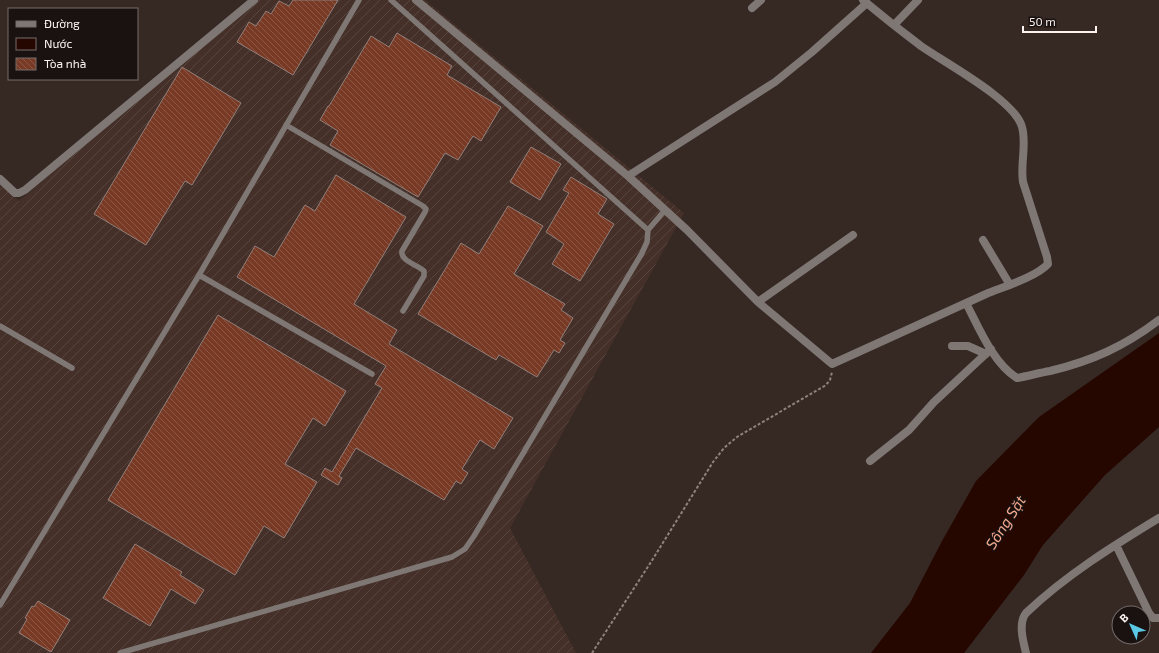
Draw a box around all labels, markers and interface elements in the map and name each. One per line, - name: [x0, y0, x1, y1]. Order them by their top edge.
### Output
- legend: [8, 8, 138, 80]
- scale bar: [1023, 8, 1096, 34]
- text: 50 m: [1029, 14, 1056, 28]
- text: Đường: [44, 16, 80, 30]
- text: Nước: [44, 36, 73, 50]
- text: Tòa nhà: [44, 56, 86, 70]
- water label: Sông Sặt: [981, 492, 1029, 552]
- north arrow: [1111, 605, 1151, 645]
- text: B: [1116, 610, 1131, 625]

